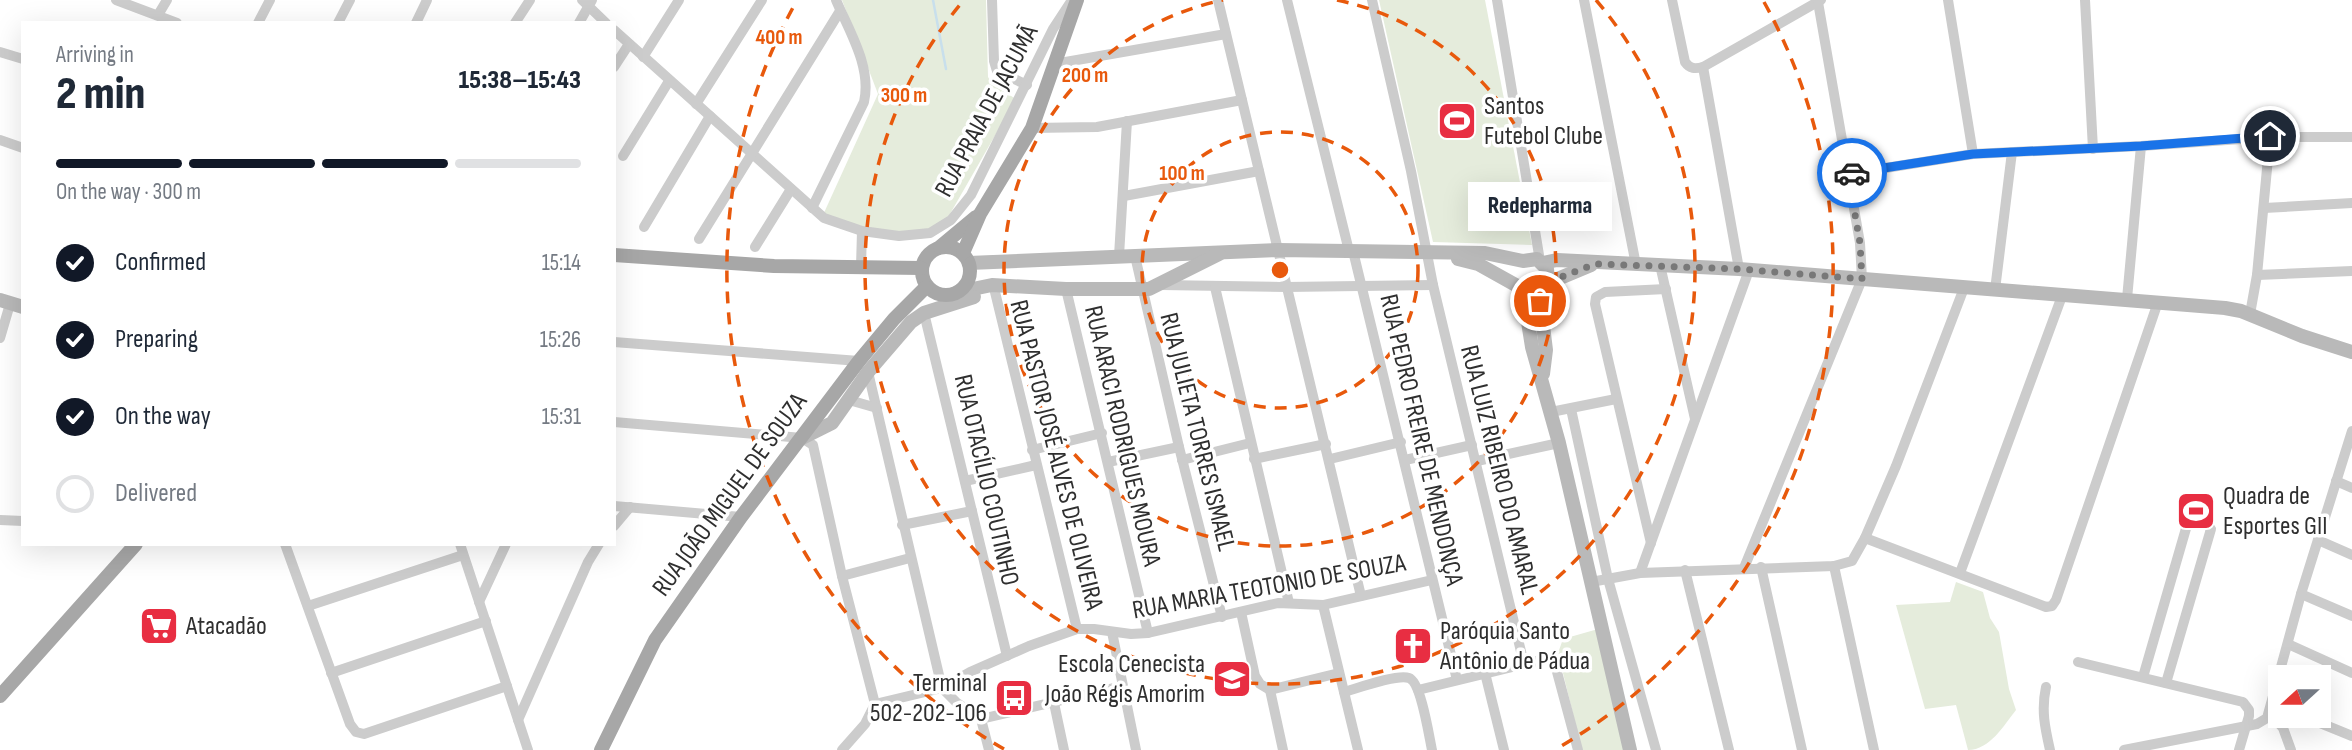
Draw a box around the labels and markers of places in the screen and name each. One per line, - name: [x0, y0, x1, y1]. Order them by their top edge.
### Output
- place label: Santos Futebol Clube: [1484, 91, 1603, 152]
- sports icon: Santos Futebol Clube: [1436, 100, 1478, 142]
- pin: [2240, 106, 2300, 166]
- callout: Redepharma: [1468, 182, 1612, 231]
- centre of rings: [1268, 258, 1292, 282]
- pin: [1510, 271, 1570, 331]
- place label: Quadra de Esportes GII: [2223, 481, 2328, 542]
- sports icon: Quadra de Esportes GII: [2175, 490, 2217, 532]
- supermarket icon: Atacadão: [138, 605, 180, 647]
- place label: Atacadão: [185, 611, 267, 642]
- place label: Paróquia Santo Antônio de Pádua: [1439, 616, 1590, 677]
- church icon: Paróquia Santo Antônio de Pádua: [1392, 625, 1434, 667]
- place label: Escola Cenecista João Régis Amorim: [1044, 649, 1205, 710]
- school or university icon: Escola Cenecista João Régis Amorim: [1211, 658, 1253, 700]
- place label: Terminal 502-202-106: [870, 668, 987, 729]
- bus stop icon: Terminal 502-202-106: [993, 677, 1035, 719]

